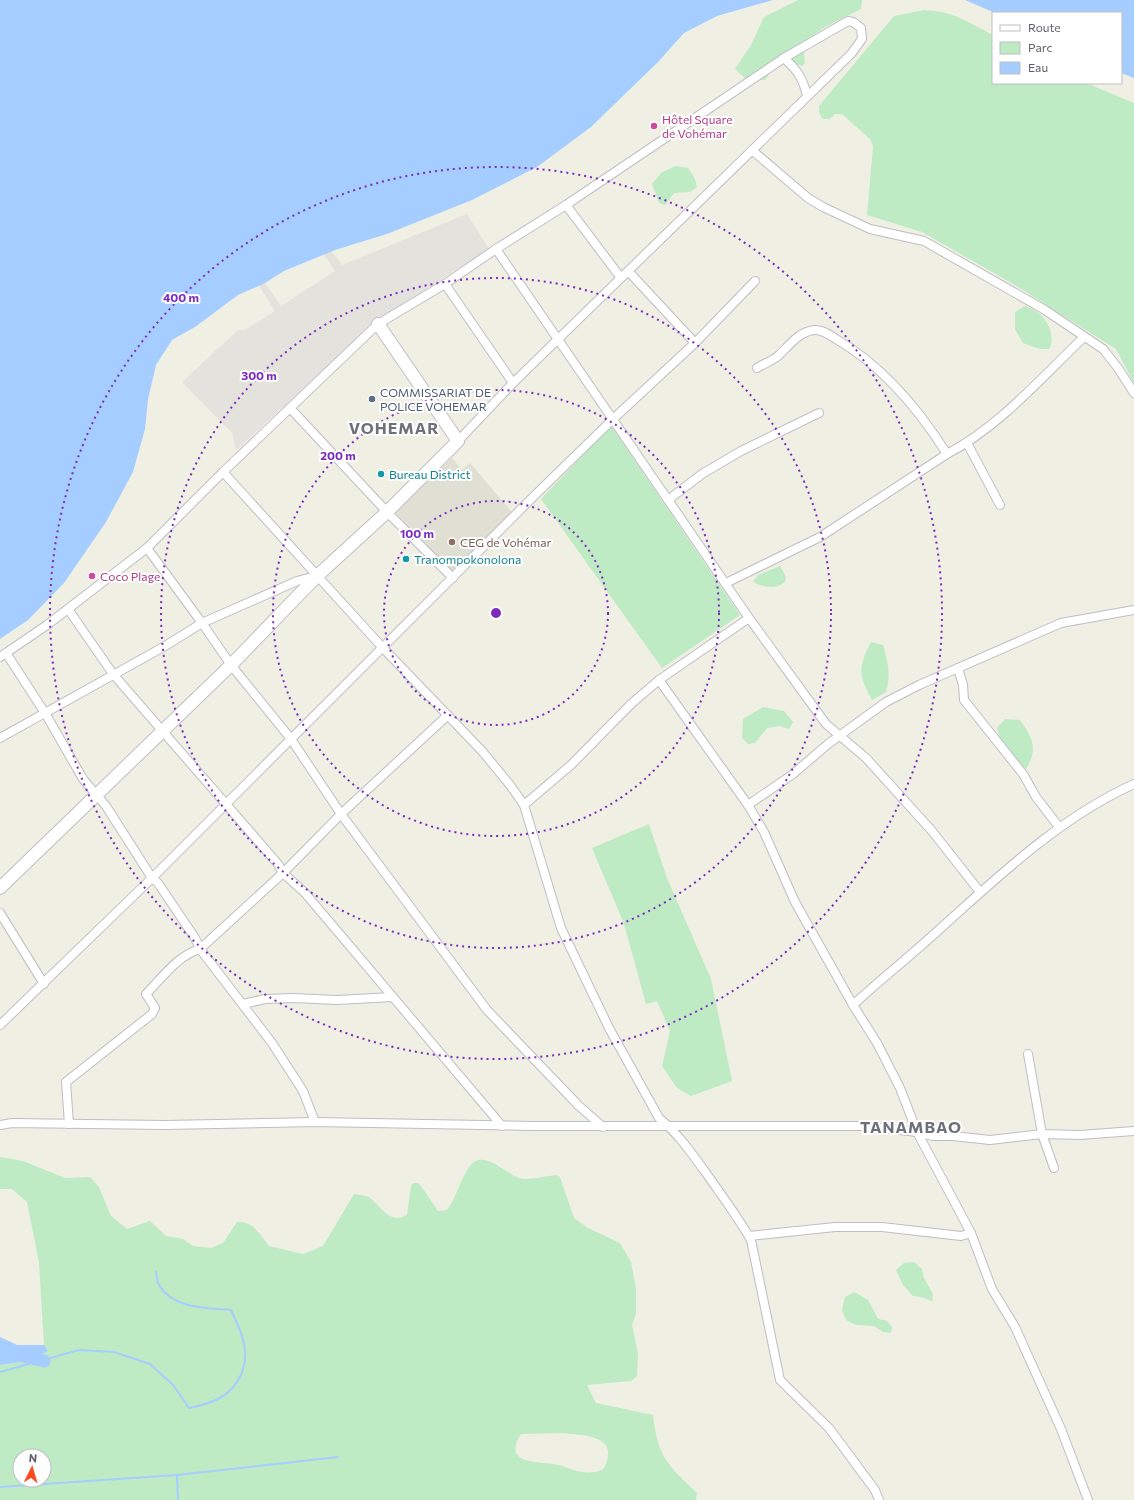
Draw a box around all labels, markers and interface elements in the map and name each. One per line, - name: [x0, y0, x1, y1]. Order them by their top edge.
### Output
- legend: [992, 12, 1122, 84]
- text: Route: [1028, 20, 1061, 34]
- text: Parc: [1028, 40, 1052, 54]
- text: Eau: [1028, 60, 1048, 74]
- place label: Hôtel Square de Vohémar: [662, 112, 733, 140]
- marker: Hôtel Square de Vohémar: [649, 121, 659, 131]
- text: 400 m: [163, 290, 199, 304]
- text: 300 m: [241, 368, 277, 382]
- place label: COMMISSARIAT DE POLICE VOHEMAR: [380, 385, 491, 413]
- marker: COMMISSARIAT DE POLICE VOHEMAR: [367, 394, 377, 404]
- district label: VOHEMAR: [349, 418, 439, 437]
- text: 200 m: [320, 448, 356, 462]
- place label: Bureau District: [389, 467, 471, 481]
- marker: Bureau District: [376, 469, 386, 479]
- text: 100 m: [400, 526, 434, 540]
- place label: CEG de Vohémar: [460, 535, 552, 549]
- marker: CEG de Vohémar: [447, 537, 457, 547]
- place label: Tranompokonolona: [414, 552, 521, 566]
- marker: Tranompokonolona: [401, 554, 411, 564]
- place label: Coco Plage: [100, 569, 160, 583]
- marker: Coco Plage: [87, 571, 97, 581]
- centre of rings: [489, 606, 503, 620]
- district label: TANAMBAO: [860, 1117, 962, 1136]
- north arrow: [12, 1448, 52, 1488]
- text: N: [28, 1451, 38, 1464]

